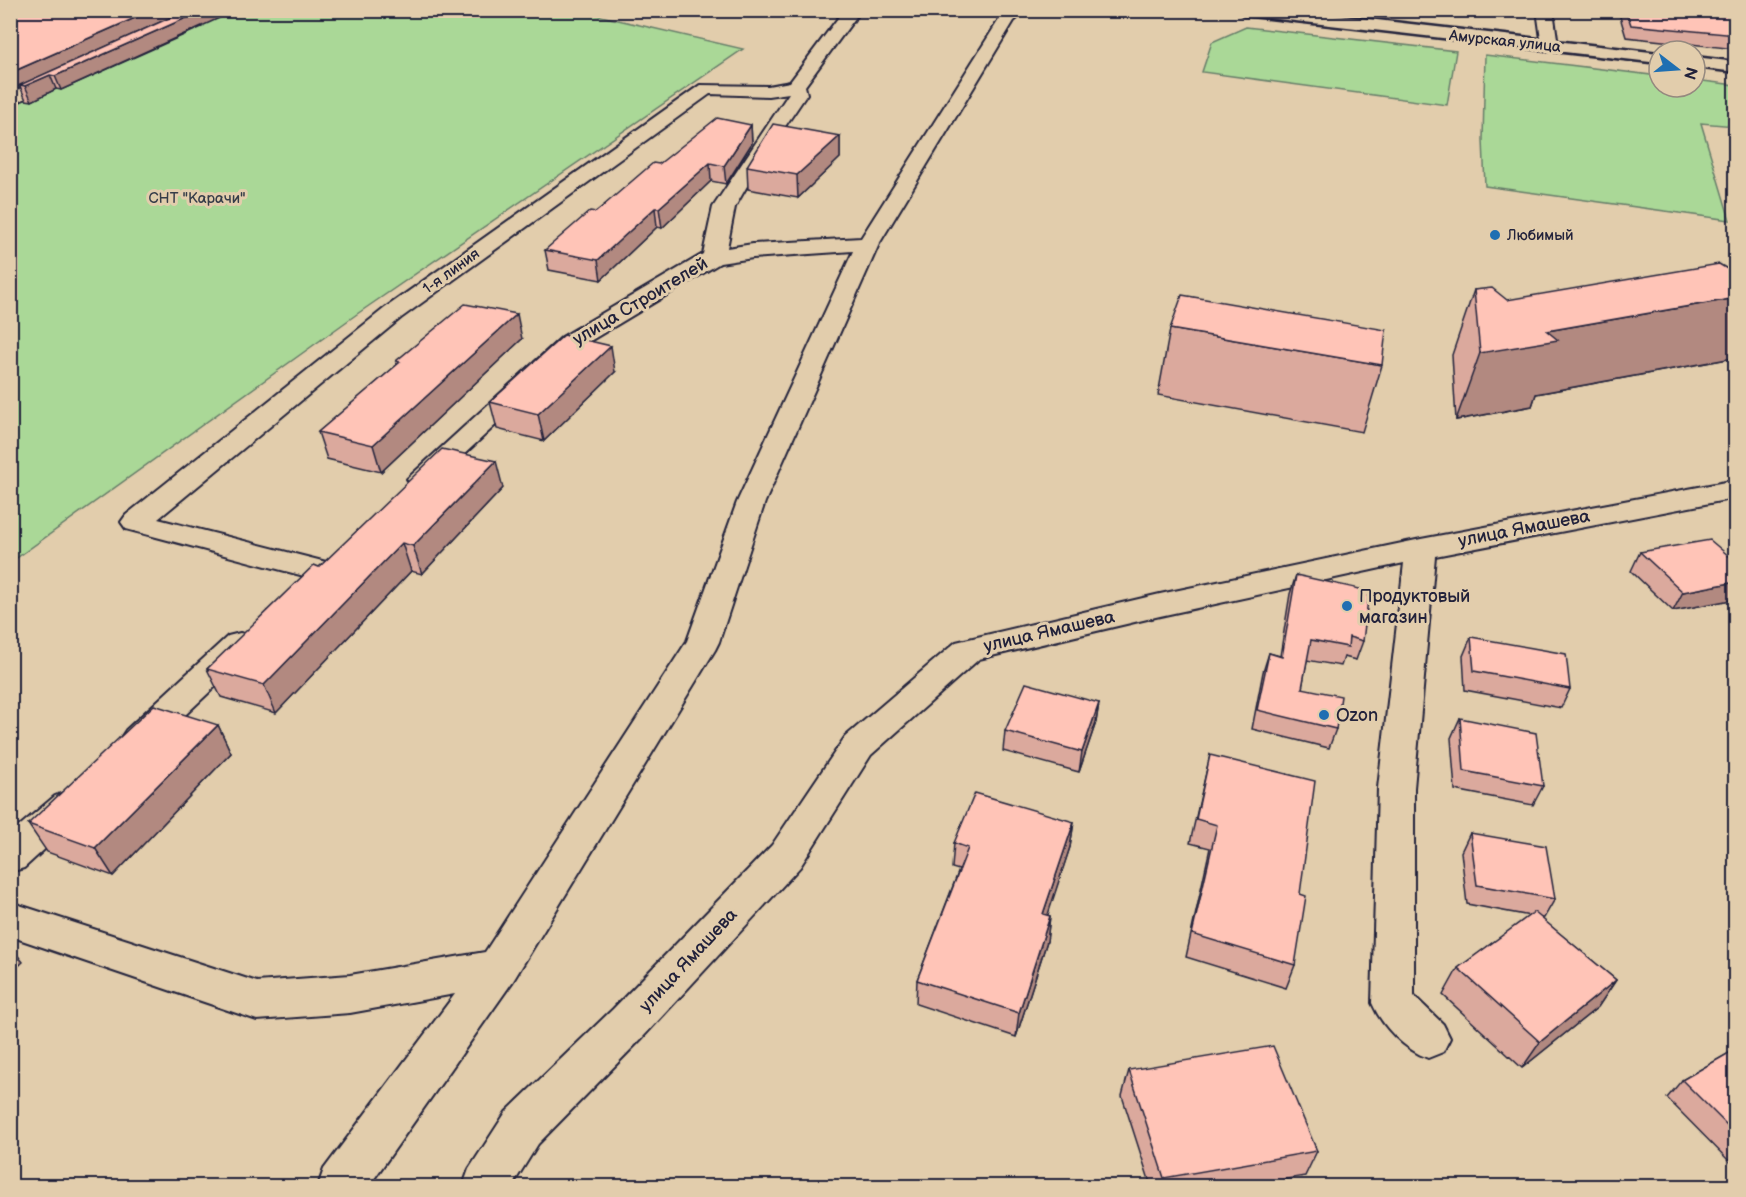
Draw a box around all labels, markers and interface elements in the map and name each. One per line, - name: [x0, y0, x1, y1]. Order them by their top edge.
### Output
- street label: Амурская улица: [1447, 26, 1562, 57]
- north arrow: [1647, 39, 1707, 99]
- text: N: [1679, 64, 1701, 81]
- park label: СНТ "Карачи": [148, 189, 246, 208]
- place label: Любимый: [1506, 226, 1574, 245]
- marker: Любимый: [1488, 228, 1502, 242]
- street label: 1-я линия: [419, 244, 483, 298]
- street label: улица Строителей: [569, 253, 712, 350]
- street label: улица Ямашева: [1456, 505, 1592, 552]
- place label: Продуктовый магазин: [1359, 586, 1470, 628]
- marker: Продуктовый магазин: [1340, 599, 1354, 613]
- street label: улица Ямашева: [982, 606, 1117, 657]
- place label: Ozon: [1336, 705, 1378, 726]
- marker: Ozon: [1317, 708, 1331, 722]
- street label: улица Ямашева: [635, 904, 742, 1016]

